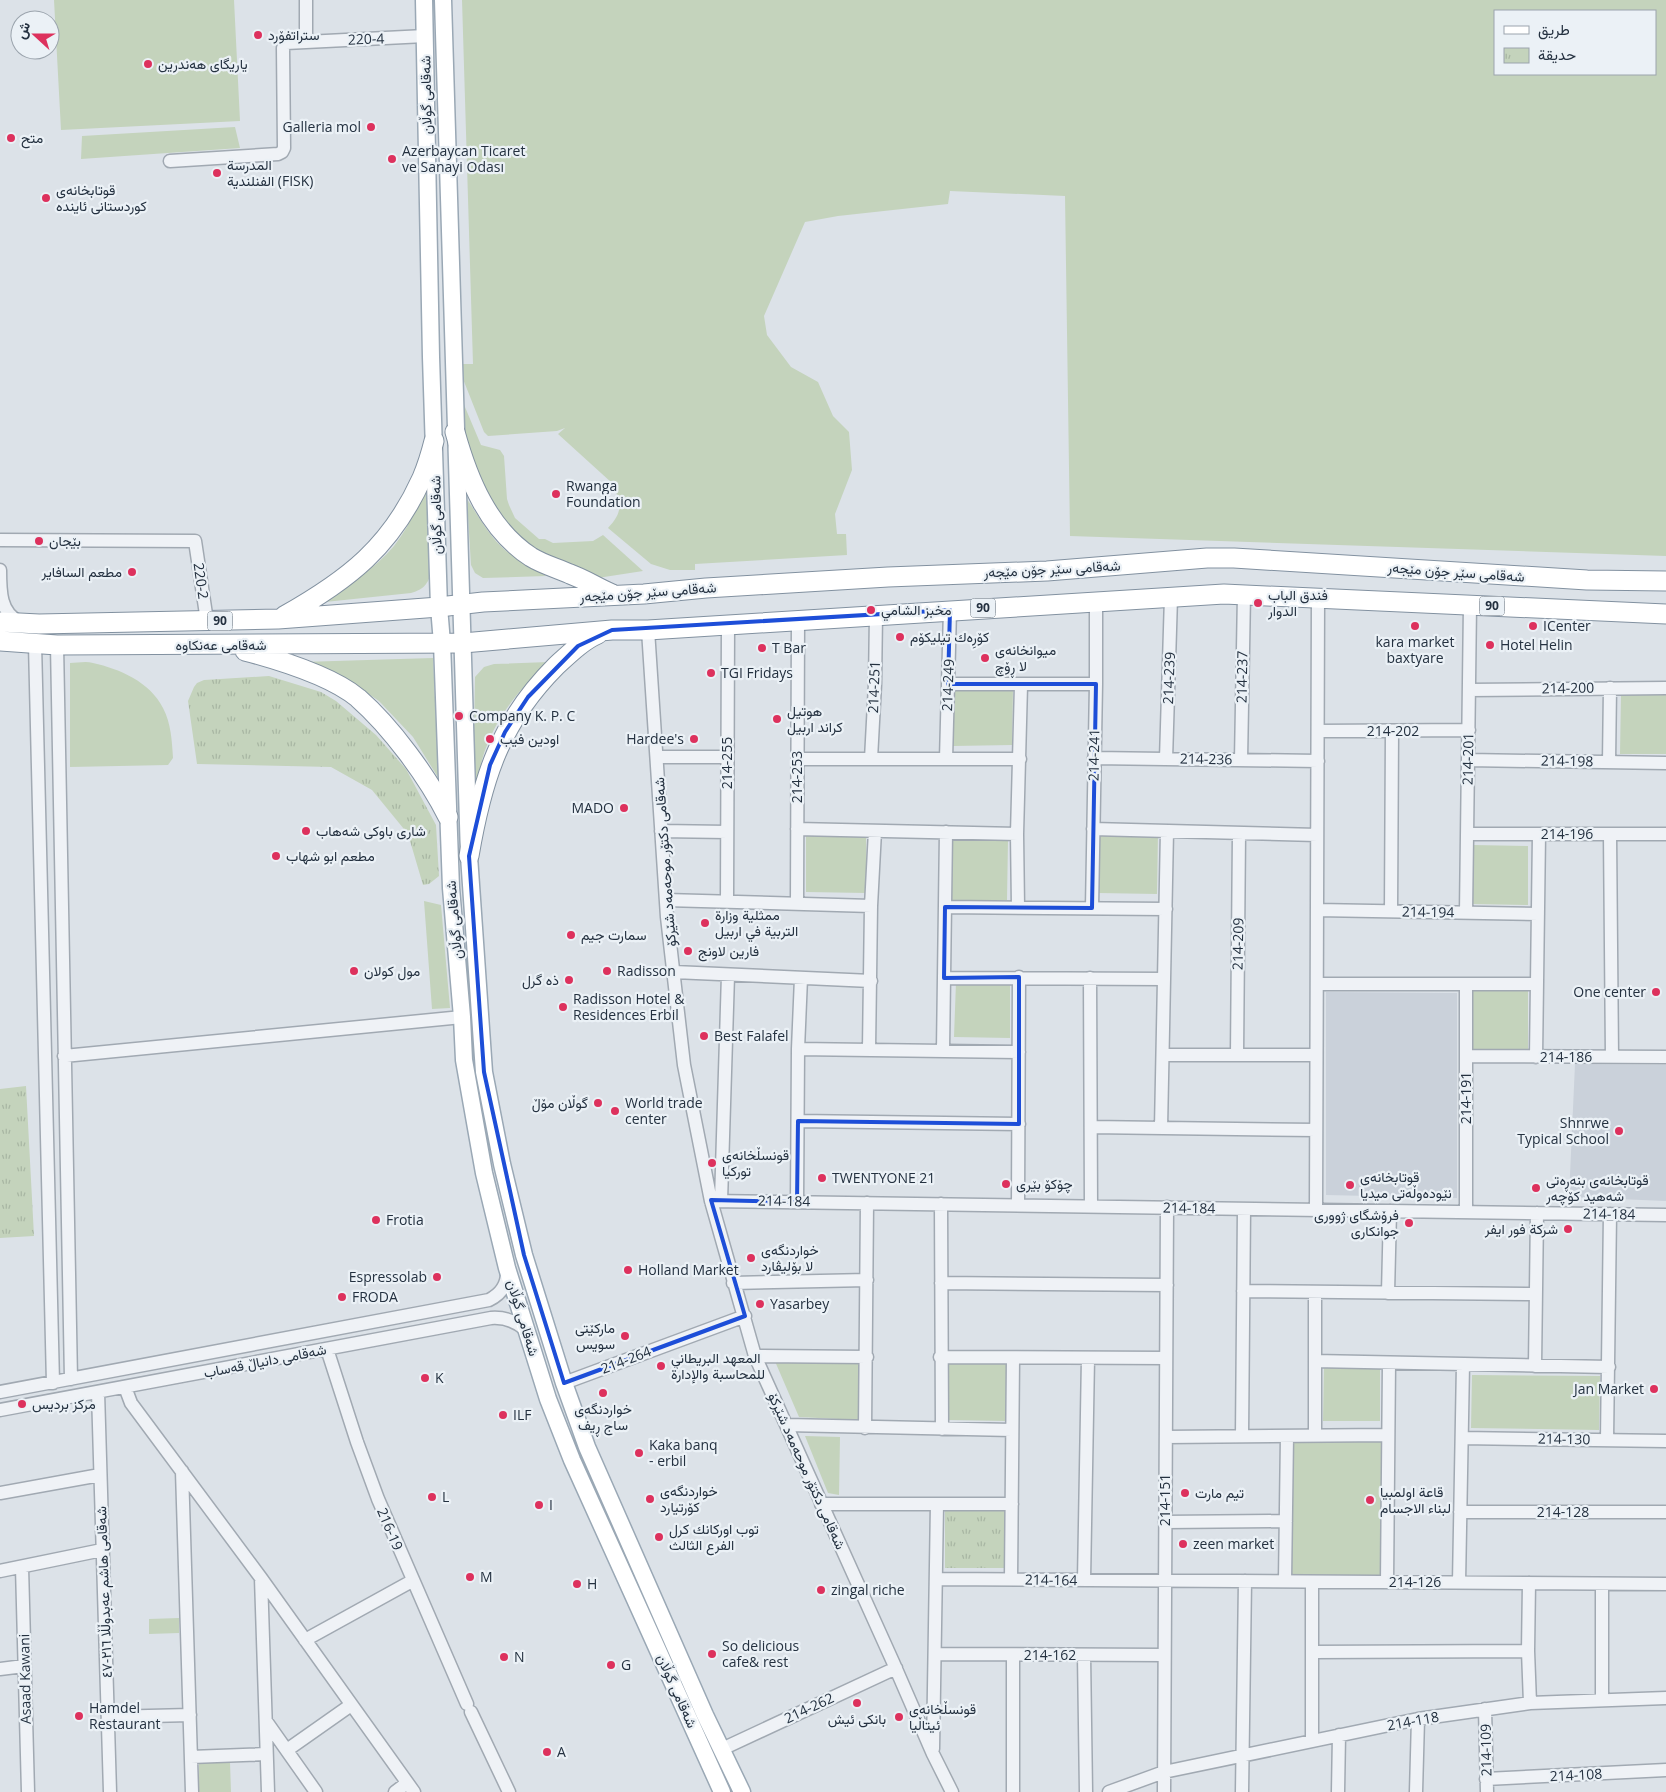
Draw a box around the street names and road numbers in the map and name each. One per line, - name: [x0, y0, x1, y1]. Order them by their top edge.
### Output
- street label: 220-4: [347, 28, 385, 49]
- street label: شەقامی گوڵان: [415, 55, 436, 135]
- street label: شەقامی گوڵان: [425, 475, 446, 555]
- street label: شەقامی سێر جۆن مێجەر: [982, 555, 1121, 582]
- street label: شەقامی سێر جۆن مێجەر: [1386, 557, 1525, 586]
- street label: 220-2: [190, 562, 213, 600]
- street label: شەقامی سێر جۆن مێجەر: [578, 577, 717, 606]
- road number: 90: [1480, 596, 1504, 616]
- road number: 90: [970, 598, 996, 618]
- road number: 90: [208, 612, 232, 630]
- street label: شەقامی عەنکاوە: [176, 635, 266, 654]
- street label: 214-239: [1158, 651, 1179, 705]
- street label: 214-237: [1232, 651, 1251, 703]
- street label: 214-249: [937, 658, 958, 712]
- street label: 214-251: [863, 660, 884, 714]
- street label: 214-200: [1542, 678, 1594, 697]
- street label: 214-202: [1367, 721, 1419, 740]
- street label: 214-241: [1084, 729, 1103, 781]
- street label: 214-201: [1458, 733, 1477, 785]
- street label: 214-255: [717, 737, 736, 789]
- street label: 214-236: [1180, 749, 1232, 768]
- street label: 214-253: [787, 751, 806, 803]
- street label: 214-198: [1541, 751, 1593, 770]
- street label: شەقامی دکتۆر موحەمەد شێرکۆ: [649, 777, 680, 947]
- street label: 214-196: [1541, 824, 1593, 843]
- street label: شەقامی گوڵان: [441, 880, 466, 960]
- street label: 214-194: [1402, 902, 1454, 921]
- street label: 214-209: [1228, 918, 1247, 970]
- street label: 214-186: [1540, 1047, 1592, 1066]
- street label: 214-191: [1456, 1072, 1475, 1124]
- street label: 214-184: [758, 1191, 810, 1210]
- street label: 214-184: [1163, 1198, 1215, 1217]
- street label: 214-184: [1583, 1204, 1635, 1223]
- street label: شەقامی گوڵان: [503, 1277, 544, 1358]
- street label: شەقامی دانیاڵ قەساب: [202, 1339, 328, 1383]
- street label: 214-264: [598, 1341, 654, 1378]
- street label: شەقامی دکتۆر موحەمەد شێرکۆ: [764, 1389, 851, 1552]
- street label: 214-130: [1538, 1429, 1590, 1448]
- street label: 214-151: [1155, 1474, 1174, 1526]
- street label: 214-128: [1537, 1502, 1589, 1521]
- street label: 216-19: [373, 1505, 408, 1553]
- street label: شەقامی هاشم عەبدوڵڵا ٢١٦-٤٧: [91, 1506, 116, 1678]
- street label: 214-164: [1025, 1570, 1077, 1589]
- street label: 214-126: [1389, 1572, 1441, 1591]
- street label: Asaad Kawani: [14, 1634, 35, 1724]
- street label: 214-162: [1024, 1645, 1076, 1664]
- street label: شەقامی گوڵان: [653, 1651, 702, 1731]
- street label: 214-262: [781, 1688, 837, 1727]
- street label: 214-118: [1385, 1707, 1440, 1734]
- street label: 214-109: [1476, 1724, 1495, 1776]
- street label: 214-108: [1549, 1764, 1603, 1785]

